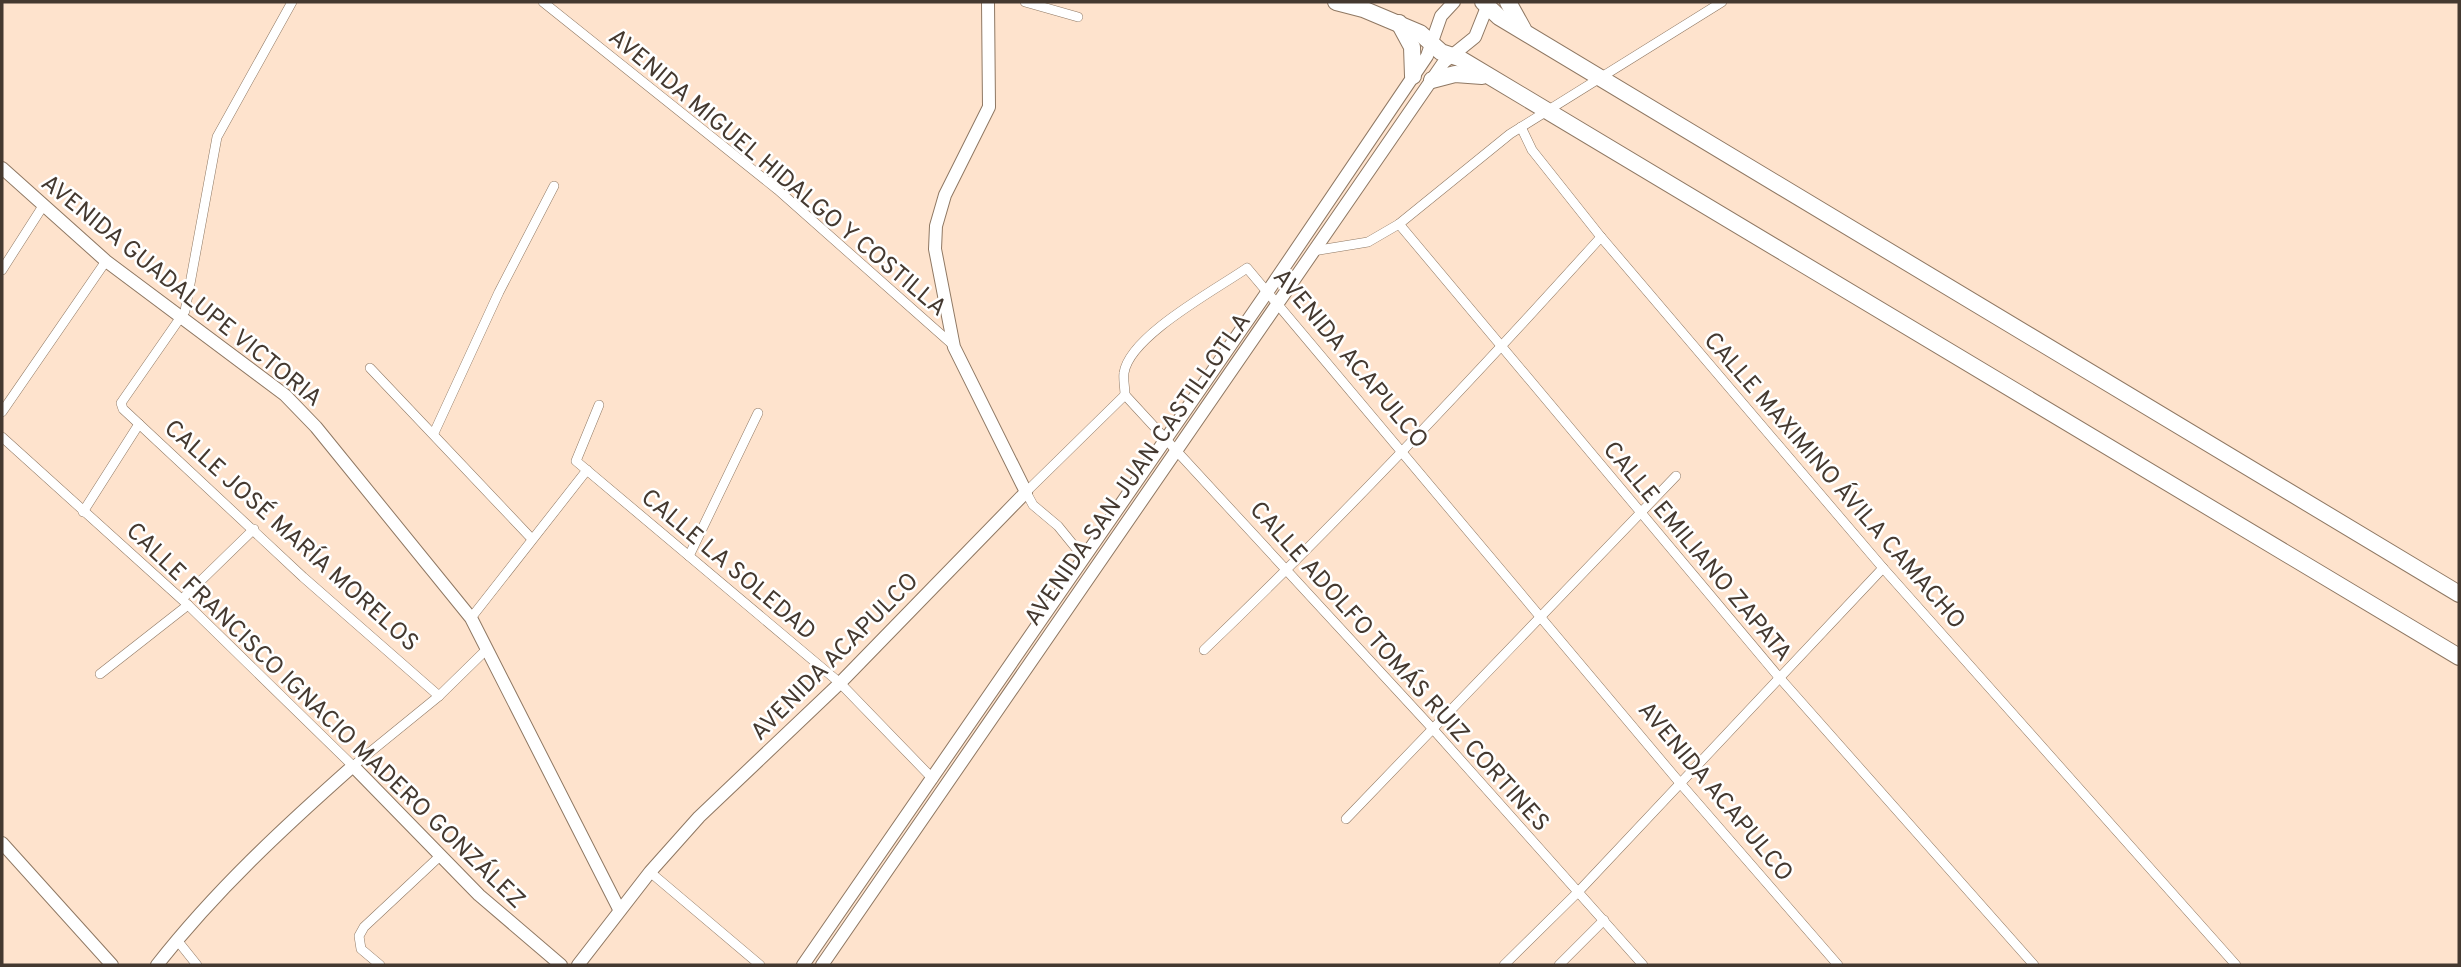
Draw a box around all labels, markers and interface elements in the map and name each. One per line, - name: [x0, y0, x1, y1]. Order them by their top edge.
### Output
- street label: AVENIDA MIGUEL HIDALGO Y COSTILLA: [602, 23, 952, 324]
- street label: AVENIDA GUADALUPE VICTORIA: [34, 169, 327, 414]
- street label: AVENIDA ACAPULCO: [1265, 263, 1433, 455]
- street label: AVENIDA SAN JUAN CASTILLOTLA: [1019, 308, 1259, 632]
- street label: CALLE MAXIMINO ÁVILA CAMACHO: [1696, 325, 1972, 636]
- street label: CALLE JOSÉ MARÍA MORELOS: [157, 413, 426, 659]
- street label: CALLE EMILIANO ZAPATA: [1595, 436, 1797, 669]
- street label: CALLE LA SOLEDAD: [634, 484, 821, 648]
- street label: CALLE ADOLFO TOMÁS RUIZ CORTINES: [1242, 495, 1556, 839]
- street label: CALLE FRANCISCO IGNACIO MADERO GONZÁLEZ: [119, 515, 532, 916]
- street label: AVENIDA ACAPULCO: [745, 567, 926, 748]
- street label: AVENIDA ACAPULCO: [1630, 696, 1798, 888]

